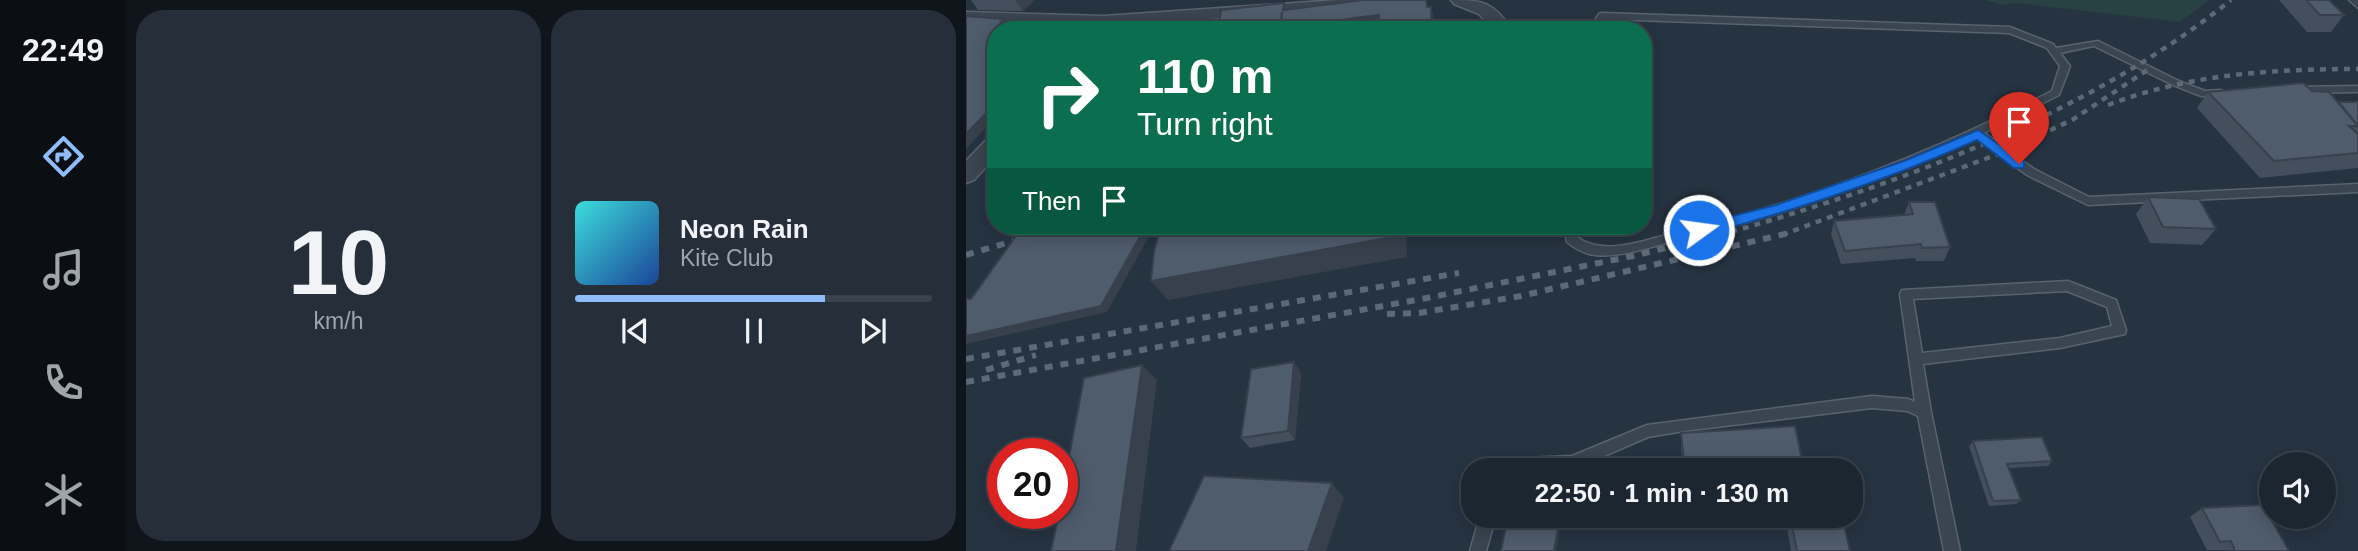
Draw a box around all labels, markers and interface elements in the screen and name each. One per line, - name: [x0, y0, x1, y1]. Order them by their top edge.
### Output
- text: 22:49: [22, 32, 104, 68]
- icon: right: [1022, 49, 1113, 140]
- text: 110 m: [1137, 49, 1273, 103]
- pin: [1989, 92, 2049, 164]
- icon: arrive: [2000, 103, 2038, 141]
- text: Turn right: [1137, 106, 1273, 142]
- icon: directions: [39, 132, 88, 181]
- icon: arrive: [1095, 182, 1133, 220]
- text: Then: [1022, 186, 1081, 216]
- position arrow: [1662, 193, 1736, 267]
- text: 10: [288, 212, 389, 313]
- text: Neon Rain: [680, 214, 809, 244]
- icon: music: [39, 245, 88, 294]
- text: Kite Club: [680, 245, 773, 271]
- text: km/h: [314, 308, 363, 334]
- icon: previous: [616, 312, 654, 350]
- icon: pause: [735, 312, 773, 350]
- icon: next: [854, 312, 892, 350]
- icon: phone: [39, 358, 88, 407]
- speed limit sign: 20: [987, 438, 1078, 529]
- map controls: [2259, 452, 2336, 529]
- button: sound: [2259, 452, 2336, 529]
- icon: climate: [39, 470, 88, 519]
- text: 22:50 · 1 min · 130 m: [1535, 478, 1789, 508]

